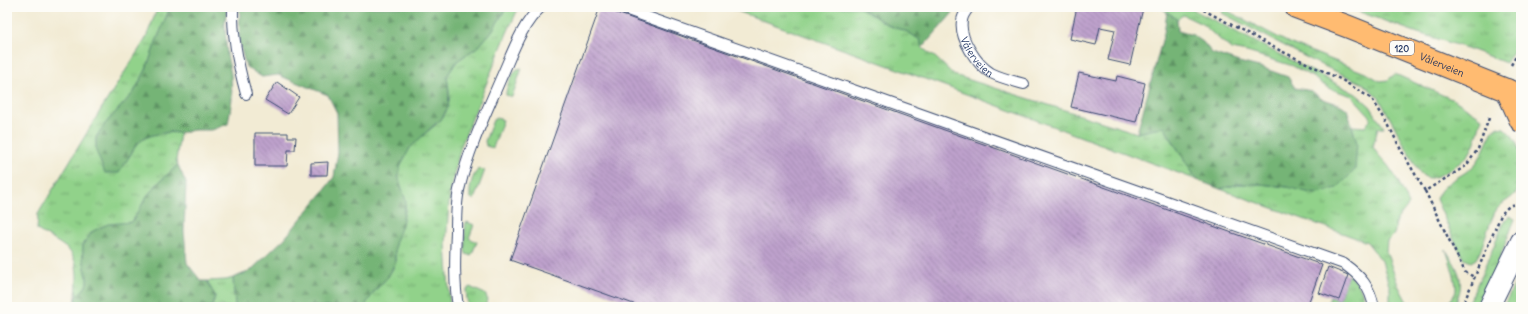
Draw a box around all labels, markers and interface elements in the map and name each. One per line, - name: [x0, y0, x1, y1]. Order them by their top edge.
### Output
- street label: Vålerveien: [958, 35, 996, 79]
- road number: 120: [1390, 41, 1414, 55]
- street label: Vålerveien: [1418, 50, 1467, 79]

